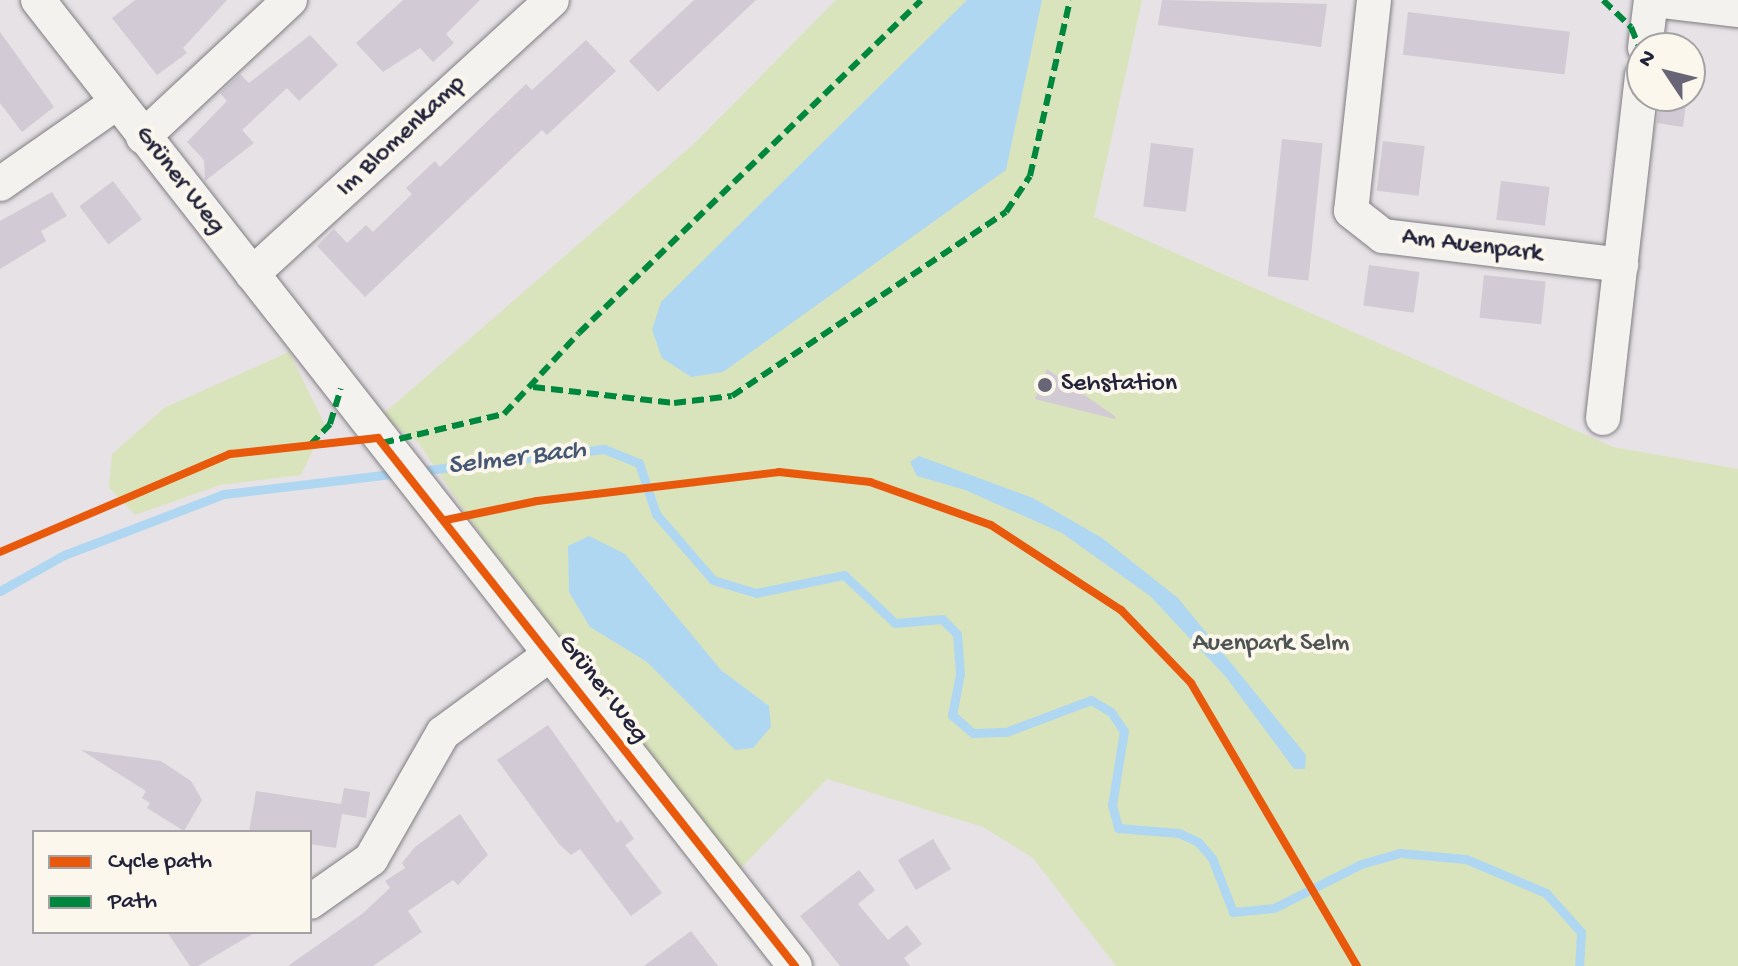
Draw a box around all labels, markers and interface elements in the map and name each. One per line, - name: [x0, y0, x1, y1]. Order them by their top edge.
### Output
- north arrow: [1626, 32, 1706, 112]
- text: N: [1633, 46, 1663, 73]
- street label: Im Blomenkamp: [331, 69, 473, 205]
- street label: Grüner Weg: [127, 120, 231, 242]
- street label: Am Auenpark: [1400, 223, 1544, 271]
- place label: Sehstation: [1061, 369, 1177, 401]
- marker: Sehstation: [1036, 376, 1054, 394]
- water label: Selmer Bach: [446, 434, 588, 484]
- street label: Grüner Weg: [550, 629, 654, 751]
- park label: Auenpark Selm: [1192, 629, 1350, 661]
- legend: [32, 830, 312, 934]
- text: Cycle path: [108, 848, 212, 877]
- text: Path: [108, 888, 157, 917]

